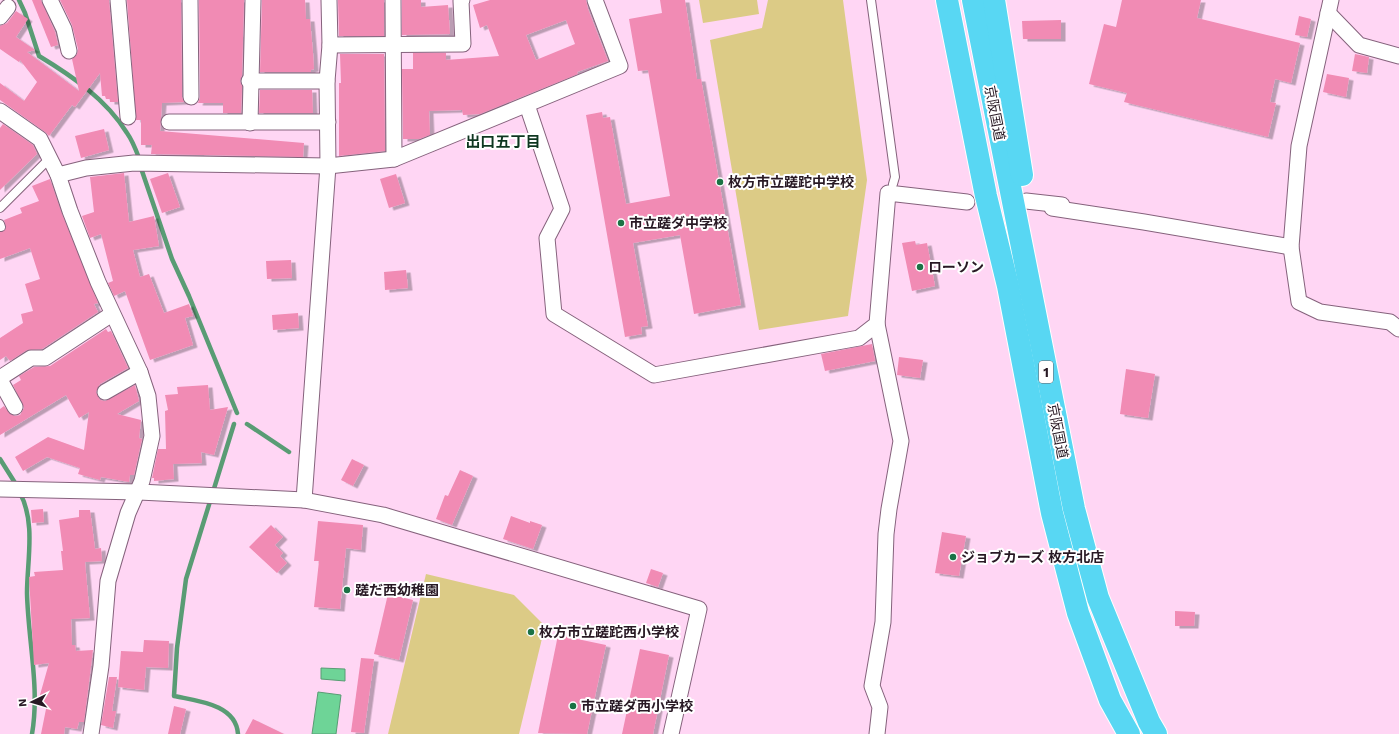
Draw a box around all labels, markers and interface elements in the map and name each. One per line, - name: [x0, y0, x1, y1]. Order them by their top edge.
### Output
- street label: 京阪国道: [982, 84, 1008, 142]
- district label: 出口五丁目: [465, 133, 541, 151]
- place label: 枚方市立蹉跎中学校: [728, 174, 854, 190]
- marker: 枚方市立蹉跎中学校: [715, 177, 725, 187]
- place label: 市立蹉ダ中学校: [629, 215, 727, 231]
- marker: 市立蹉ダ中学校: [616, 218, 626, 228]
- place label: ローソン: [928, 259, 984, 275]
- marker: ローソン: [915, 262, 925, 272]
- road number: 1: [1039, 361, 1053, 383]
- street label: 京阪国道: [1045, 402, 1071, 460]
- place label: ジョブカーズ 枚方北店: [961, 549, 1104, 565]
- marker: ジョブカーズ 枚方北店: [948, 552, 958, 562]
- place label: 蹉だ西幼稚園: [355, 582, 439, 598]
- marker: 蹉だ西幼稚園: [342, 585, 352, 595]
- place label: 枚方市立蹉跎西小学校: [539, 624, 679, 640]
- marker: 枚方市立蹉跎西小学校: [526, 627, 536, 637]
- north arrow: [12, 682, 52, 722]
- text: N: [16, 698, 29, 707]
- place label: 市立蹉ダ西小学校: [581, 698, 693, 714]
- marker: 市立蹉ダ西小学校: [568, 701, 578, 711]

